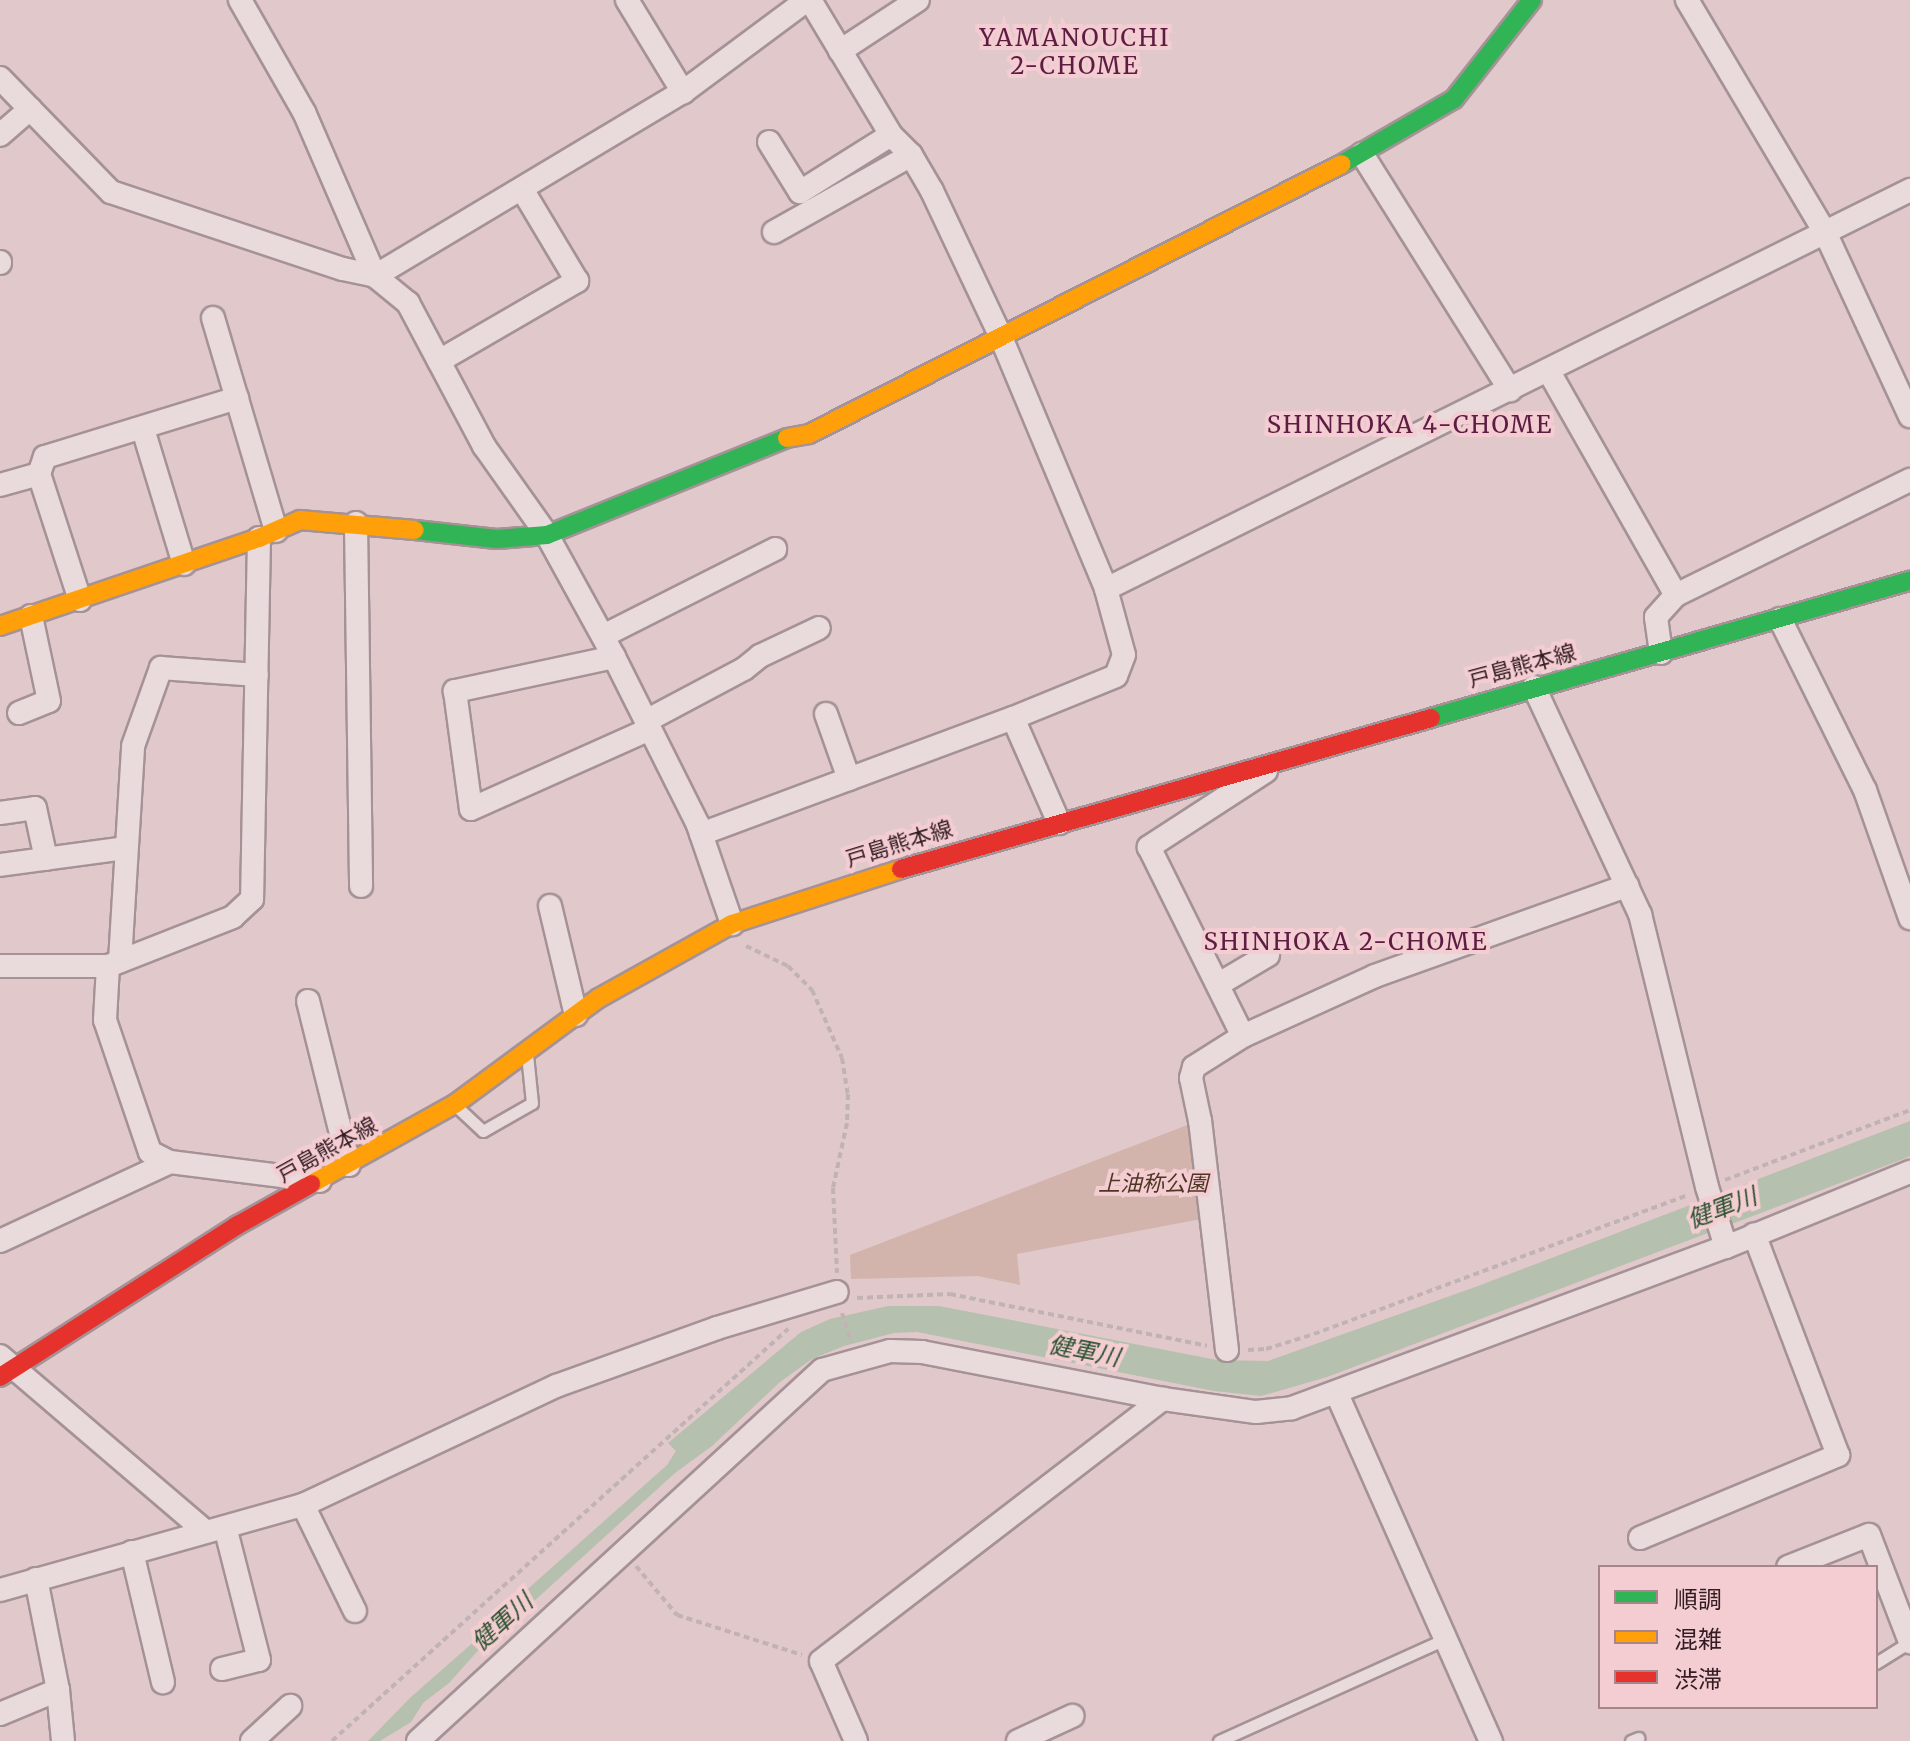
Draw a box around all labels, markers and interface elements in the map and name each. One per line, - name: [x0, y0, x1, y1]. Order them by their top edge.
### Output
- district label: YAMANOUCHI 2-CHOME: [980, 24, 1170, 80]
- district label: SHINHOKA 4-CHOME: [1267, 411, 1553, 439]
- street label: 戸島熊本線: [1465, 639, 1579, 693]
- street label: 戸島熊本線: [843, 815, 955, 873]
- district label: SHINHOKA 2-CHOME: [1203, 928, 1489, 956]
- street label: 戸島熊本線: [272, 1112, 382, 1188]
- park label: 上油称公園: [1098, 1171, 1208, 1197]
- water label: 健軍川: [1683, 1182, 1761, 1234]
- water label: 健軍川: [1046, 1330, 1122, 1372]
- legend: [1598, 1565, 1878, 1709]
- text: 順調: [1674, 1584, 1722, 1615]
- water label: 健軍川: [466, 1587, 538, 1657]
- text: 混雑: [1674, 1624, 1722, 1655]
- text: 渋滞: [1674, 1664, 1722, 1695]

